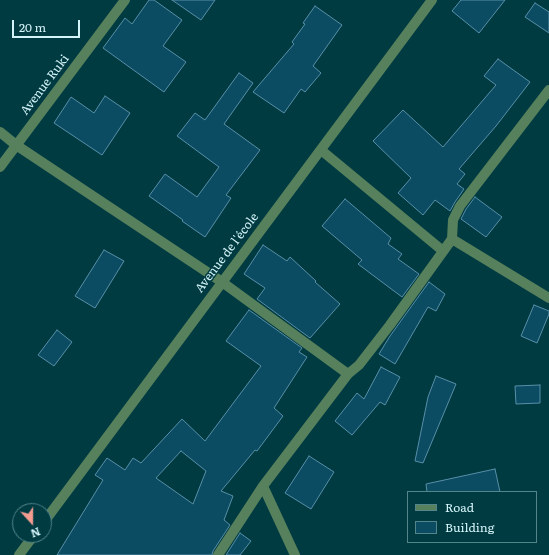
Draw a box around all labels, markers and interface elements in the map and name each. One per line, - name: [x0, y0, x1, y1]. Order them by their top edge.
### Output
- scale bar: [14, 12, 82, 38]
- text: 20 m: [19, 18, 46, 36]
- street label: Avenue Ruki: [18, 52, 72, 118]
- street label: Avenue de l'école: [192, 210, 262, 296]
- legend: [407, 491, 537, 543]
- text: Road: [445, 498, 474, 516]
- north arrow: [12, 503, 52, 543]
- text: Building: [445, 518, 494, 536]
- text: N: [29, 524, 43, 542]

